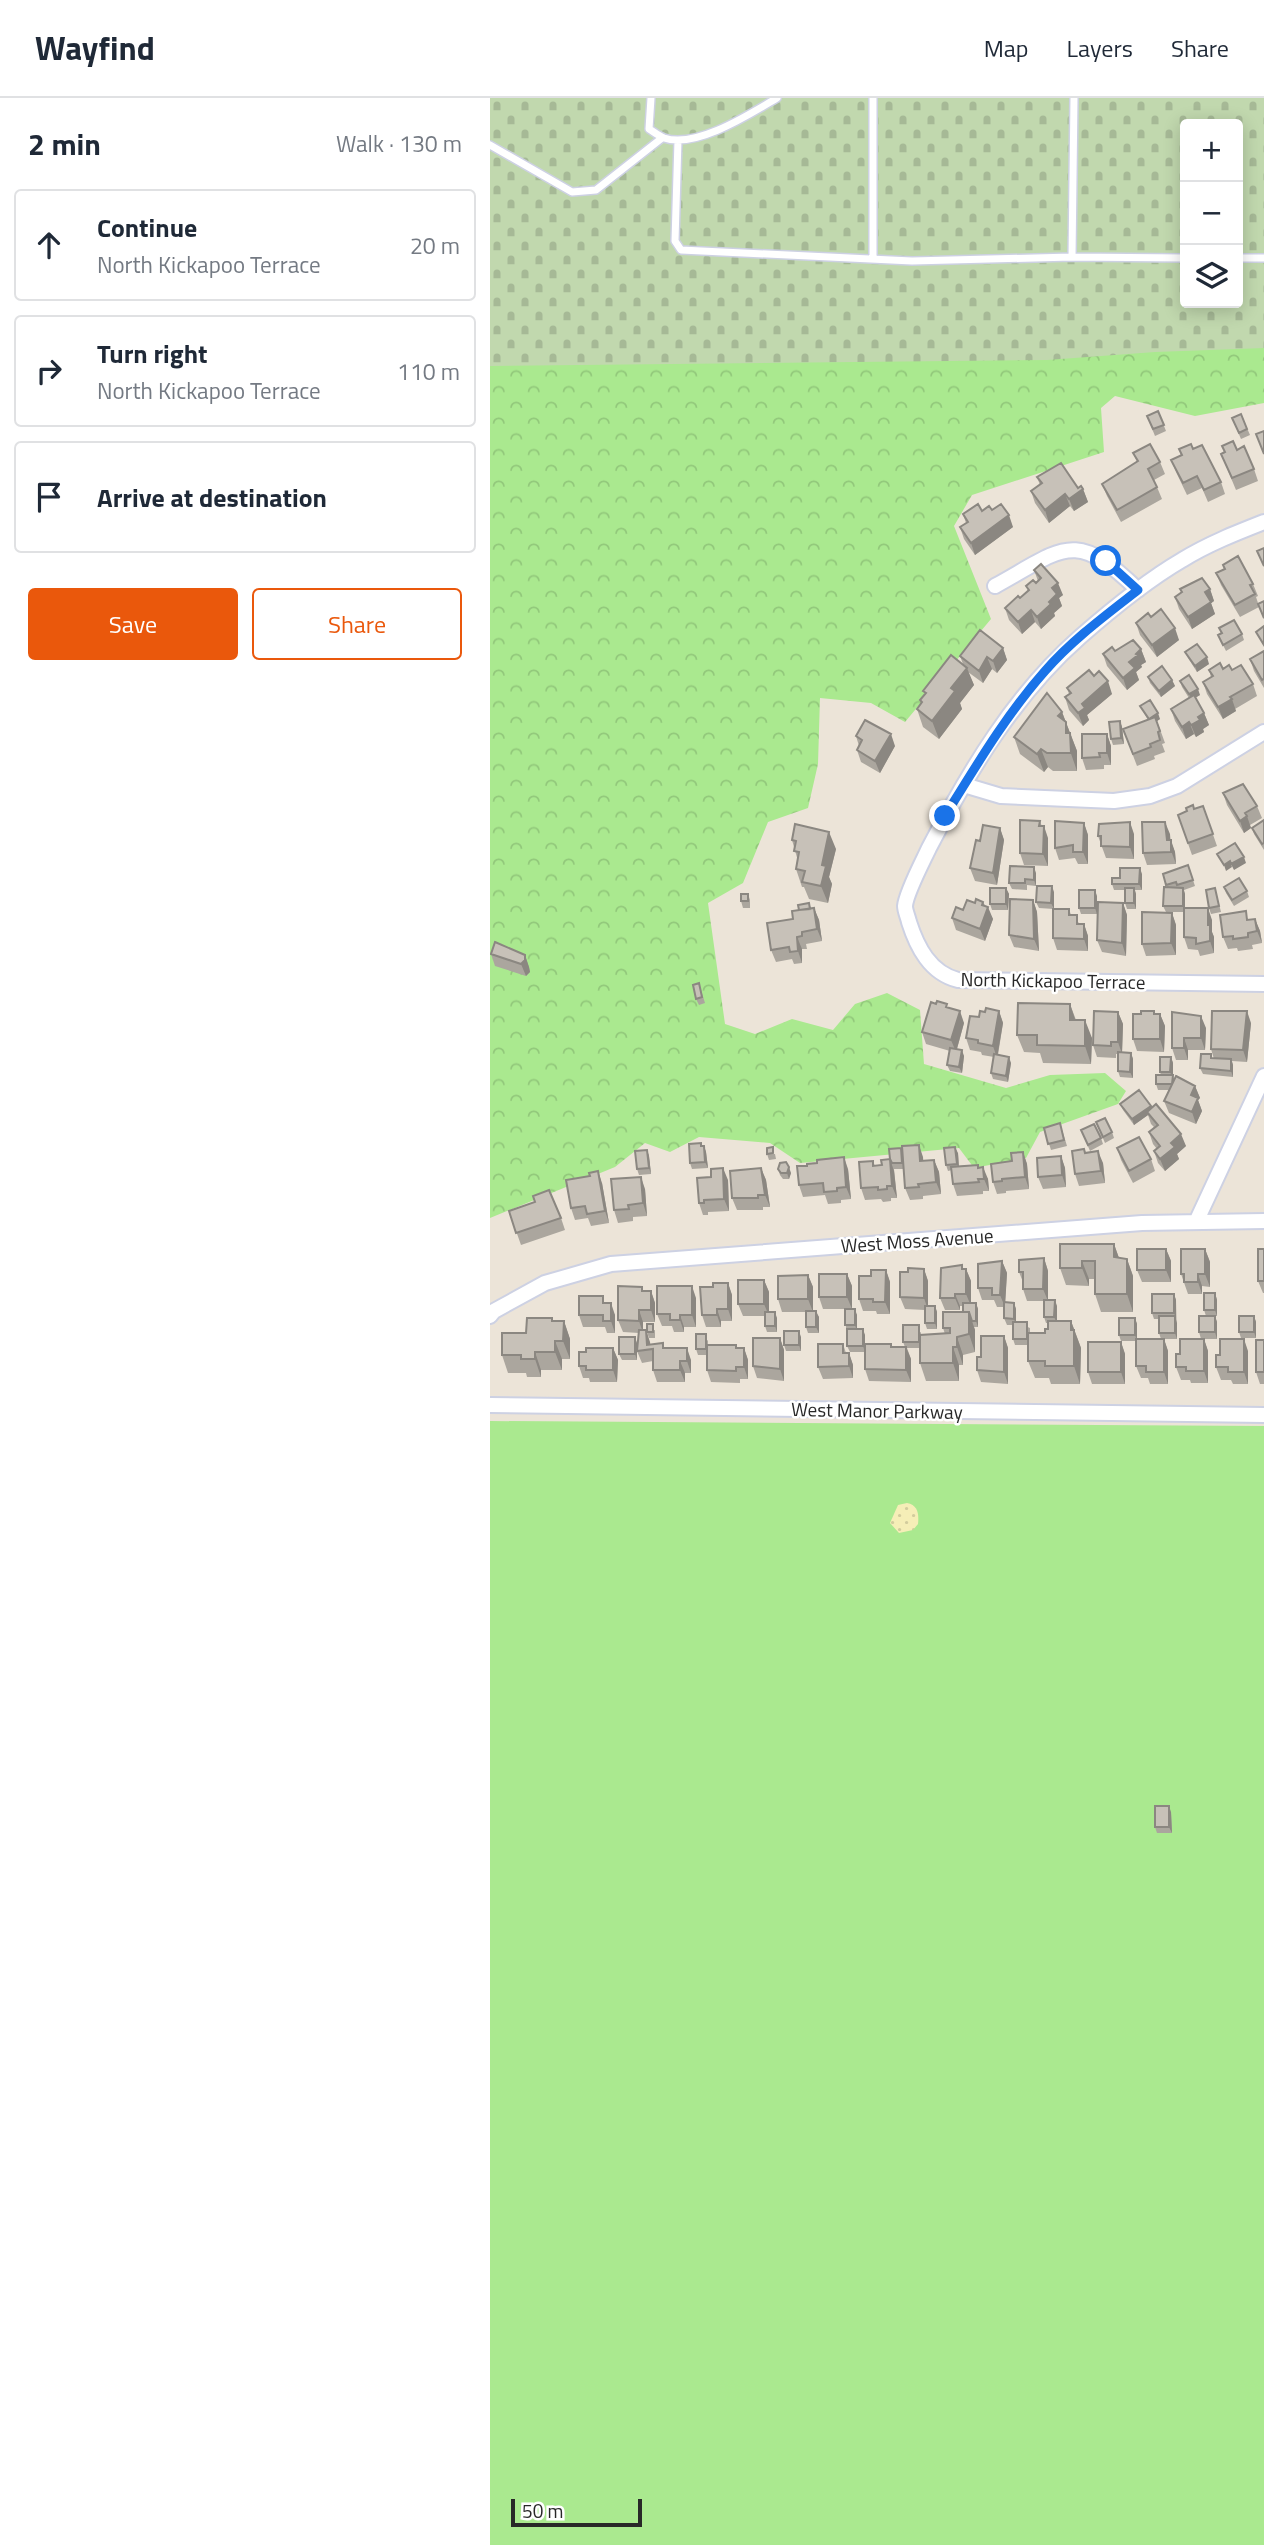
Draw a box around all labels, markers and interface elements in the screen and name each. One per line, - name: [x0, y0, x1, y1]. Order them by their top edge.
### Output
- text: Wayfind: [35, 23, 155, 73]
- text: Map: [984, 30, 1029, 66]
- text: Layers: [1067, 30, 1133, 66]
- text: Share: [1171, 30, 1229, 66]
- map controls: [1180, 119, 1243, 308]
- button: +: [1180, 119, 1243, 182]
- text: 2 min: [28, 121, 101, 167]
- text: Walk · 130 m: [336, 126, 462, 161]
- button: −: [1180, 182, 1243, 245]
- text: Continue: [97, 208, 197, 247]
- icon: ahead: [30, 226, 68, 264]
- text: 20 m: [410, 228, 460, 263]
- button: layers: [1180, 245, 1243, 308]
- text: North Kickapoo Terrace: [97, 247, 321, 282]
- text: Turn right: [97, 334, 208, 373]
- icon: right: [30, 352, 68, 390]
- text: 110 m: [397, 354, 460, 389]
- text: North Kickapoo Terrace: [97, 373, 321, 408]
- icon: arrive: [30, 478, 68, 516]
- text: Arrive at destination: [97, 478, 327, 517]
- route start: [1090, 545, 1121, 576]
- button: Save: [28, 588, 238, 660]
- button: Share: [252, 588, 462, 660]
- route end: [929, 800, 960, 831]
- street label: North Kickapoo Terrace: [960, 964, 1146, 996]
- street label: West Moss Avenue: [840, 1220, 994, 1260]
- street label: West Manor Parkway: [791, 1394, 963, 1426]
- scale bar: [511, 2496, 642, 2528]
- text: 50 m: [522, 2496, 563, 2525]

